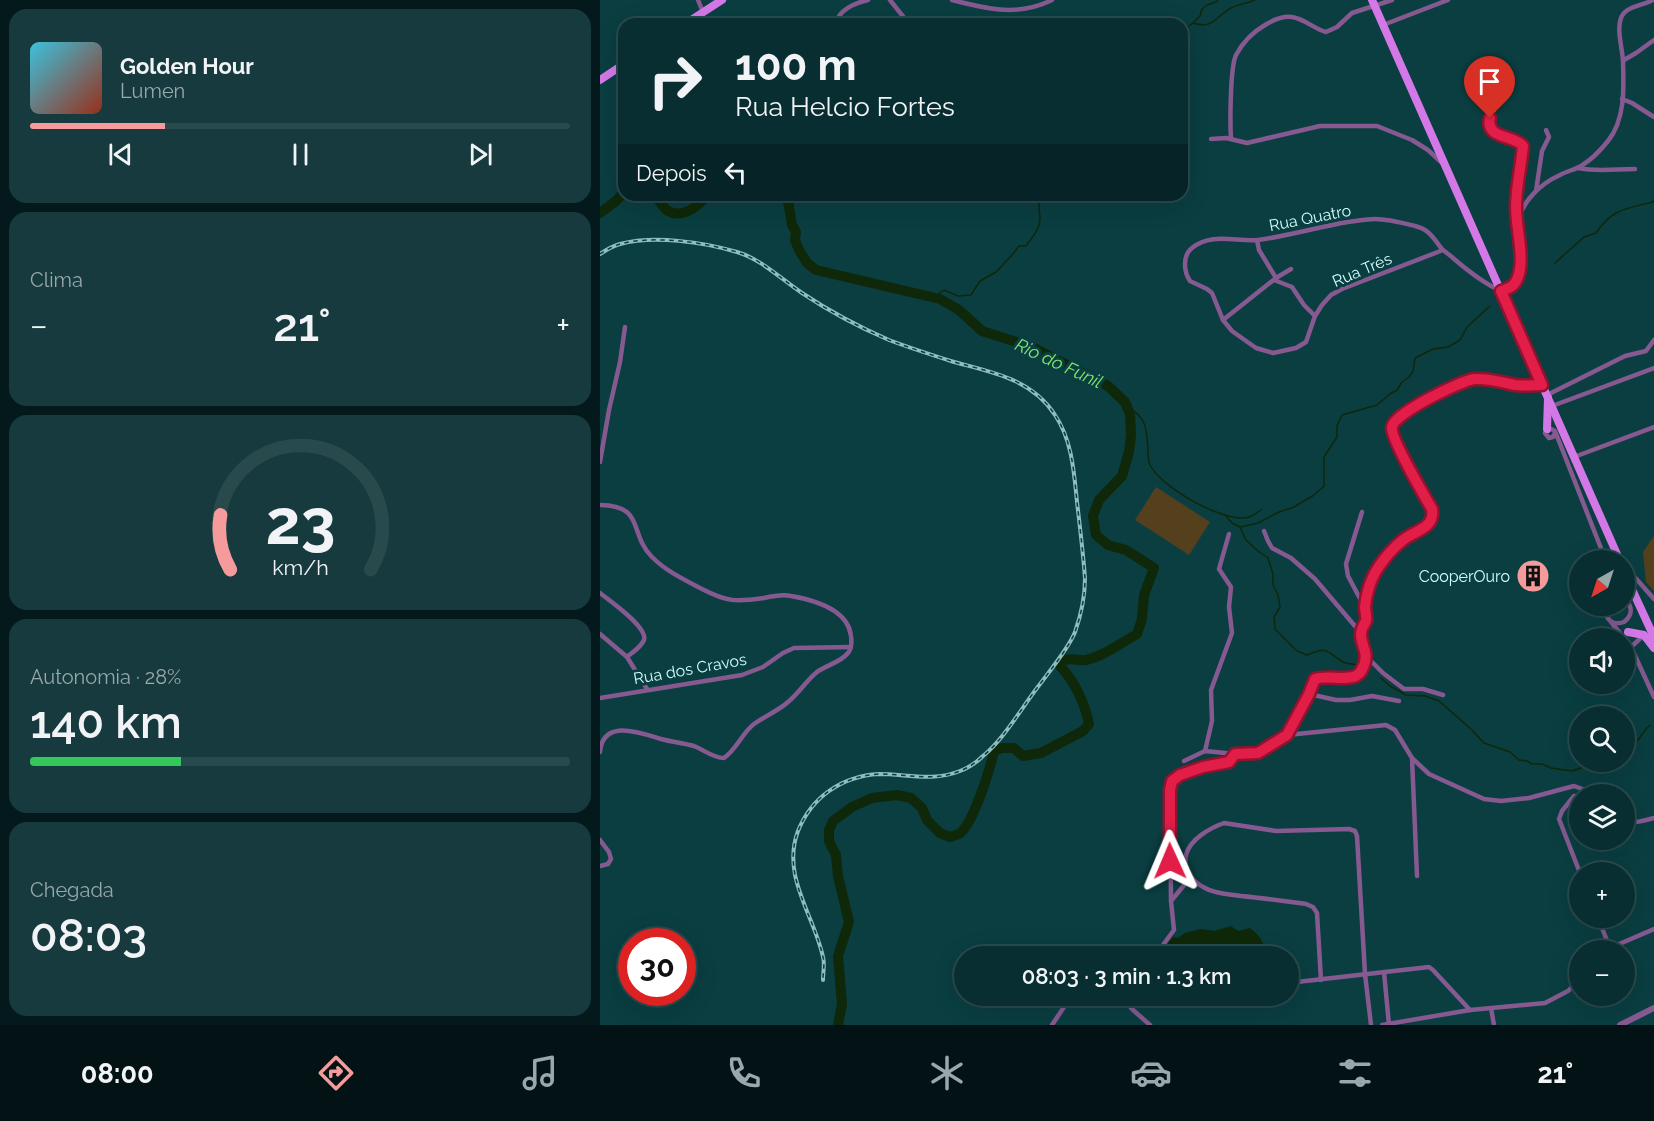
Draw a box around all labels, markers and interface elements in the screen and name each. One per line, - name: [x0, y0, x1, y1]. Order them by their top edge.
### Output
- text: 100 m: [735, 41, 857, 90]
- icon: right: [636, 42, 714, 120]
- text: Golden Hour: [120, 53, 254, 79]
- pin: [1464, 56, 1515, 118]
- icon: arrive: [1473, 65, 1506, 98]
- text: Lumen: [120, 79, 185, 103]
- text: Rua Helcio Fortes: [735, 91, 955, 122]
- icon: previous: [104, 138, 137, 171]
- icon: pause: [284, 138, 317, 171]
- icon: next: [464, 138, 497, 171]
- icon: left: [719, 156, 752, 189]
- text: Depois: [636, 160, 707, 186]
- street label: Rua Quatro: [1267, 201, 1353, 235]
- street label: Rua Três: [1329, 249, 1395, 291]
- text: Clima: [30, 268, 83, 292]
- text: 21°: [273, 299, 331, 352]
- text: −: [30, 306, 48, 345]
- text: +: [556, 306, 570, 345]
- water label: Rio do Funil: [1012, 334, 1106, 392]
- text: 23: [265, 485, 335, 559]
- north arrow: [1569, 550, 1635, 616]
- map controls: [1569, 550, 1635, 1006]
- text: km/h: [272, 555, 328, 580]
- building icon: CooperOuro: [1515, 558, 1551, 594]
- place label: CooperOuro: [1419, 567, 1510, 586]
- button: sound: [1569, 628, 1635, 694]
- street label: Rua dos Cravos: [632, 650, 748, 688]
- text: Autonomia · 28%: [30, 665, 181, 689]
- text: 140 km: [30, 696, 182, 749]
- button: search: [1569, 706, 1635, 772]
- button: layers: [1569, 784, 1635, 850]
- position arrow: [1138, 829, 1202, 893]
- button: +: [1569, 862, 1635, 928]
- text: Chegada: [30, 878, 114, 902]
- text: 08:03: [30, 909, 147, 962]
- speed limit sign: 30: [618, 928, 696, 1006]
- button: −: [1569, 940, 1635, 1006]
- text: 08:03 · 3 min · 1.3 km: [1022, 963, 1231, 989]
- icon: directions: [315, 1052, 357, 1094]
- icon: music: [519, 1052, 561, 1094]
- icon: phone: [723, 1052, 765, 1094]
- icon: climate: [926, 1052, 968, 1094]
- icon: car: [1130, 1052, 1172, 1094]
- icon: filters: [1334, 1052, 1376, 1094]
- text: 08:00: [81, 1058, 154, 1089]
- text: 21°: [1537, 1058, 1573, 1089]

